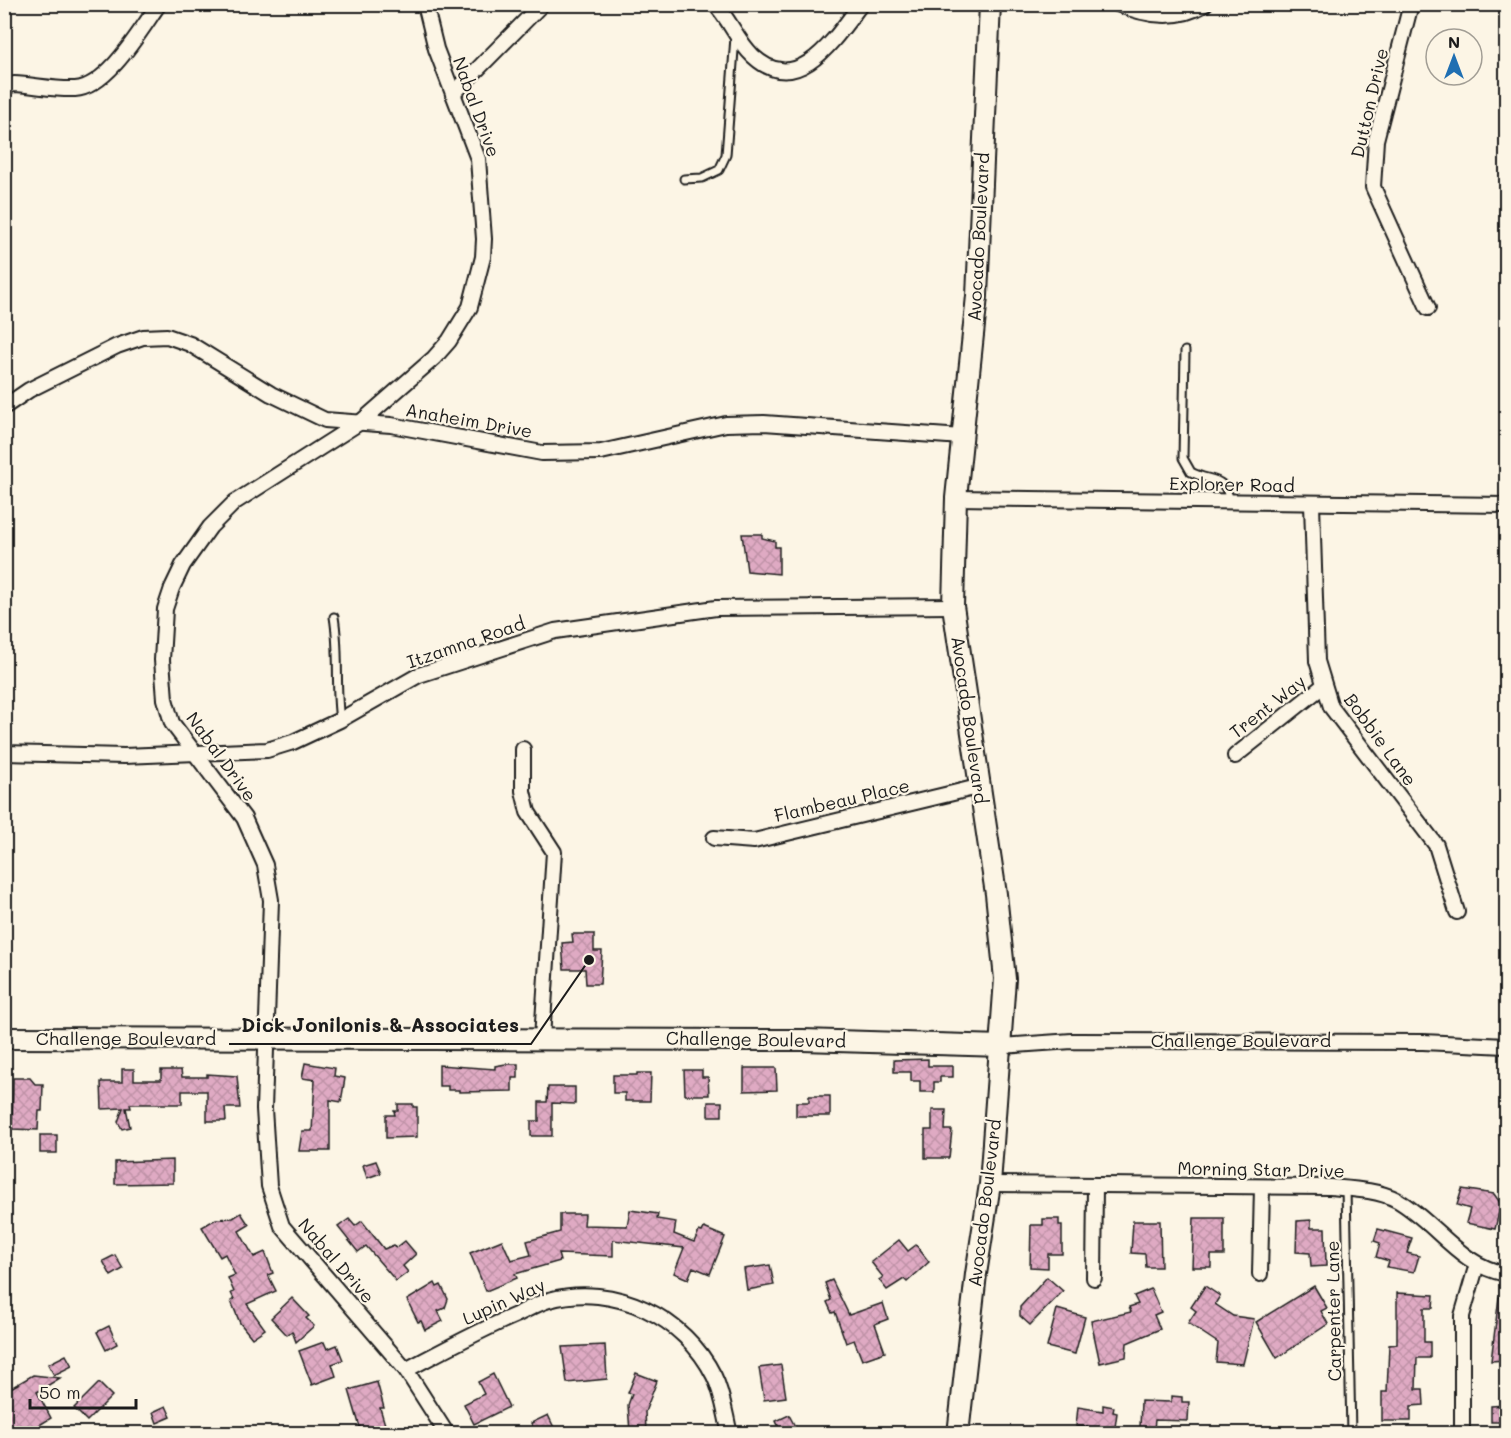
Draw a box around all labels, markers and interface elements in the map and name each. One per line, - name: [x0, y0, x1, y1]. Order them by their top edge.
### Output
- north arrow: [1424, 27, 1484, 87]
- text: N: [1448, 31, 1460, 52]
- street label: Dutton Drive: [1345, 45, 1393, 160]
- street label: Nabal Drive: [448, 53, 506, 160]
- street label: Avocado Boulevard: [962, 152, 994, 322]
- street label: Anaheim Drive: [404, 397, 534, 443]
- street label: Explorer Road: [1169, 471, 1295, 497]
- street label: Itzamna Road: [404, 611, 528, 673]
- street label: Avocado Boulevard: [946, 634, 994, 805]
- street label: Trent Way: [1224, 669, 1310, 743]
- street label: Bobbie Lane: [1339, 688, 1423, 791]
- street label: Nabal Drive: [181, 707, 262, 806]
- street label: Flambeau Place: [772, 773, 912, 827]
- callout: Dick Jonilonis & Associates: [229, 1006, 531, 1044]
- text: Dick Jonilonis & Associates: [241, 1011, 519, 1037]
- street label: Challenge Boulevard: [666, 1025, 846, 1053]
- street label: Challenge Boulevard: [36, 1026, 216, 1050]
- street label: Challenge Boulevard: [1151, 1028, 1331, 1052]
- street label: Avocado Boulevard: [962, 1118, 1006, 1288]
- street label: Morning Star Drive: [1177, 1156, 1345, 1182]
- street label: Nabal Drive: [293, 1213, 380, 1308]
- street label: Carpenter Lane: [1320, 1240, 1346, 1382]
- street label: Lupin Way: [458, 1272, 549, 1330]
- scale bar: [30, 1372, 136, 1410]
- text: 50 m: [39, 1380, 81, 1404]

